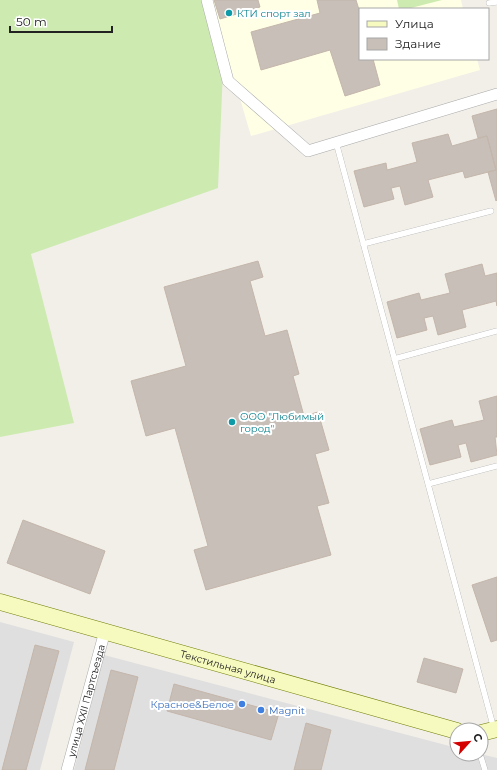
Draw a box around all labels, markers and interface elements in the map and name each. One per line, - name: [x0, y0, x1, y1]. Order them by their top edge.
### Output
- place label: КТИ спорт зал: [237, 7, 311, 20]
- scale bar: [10, 8, 112, 34]
- marker: КТИ спорт зал: [224, 8, 234, 18]
- legend: [359, 8, 489, 60]
- text: 50 m: [16, 14, 47, 29]
- text: Улица: [395, 16, 434, 31]
- text: Здание: [395, 36, 441, 51]
- place label: ООО "Любимый город": [240, 410, 324, 435]
- marker: ООО "Любимый город": [227, 417, 237, 427]
- street label: улица XXII Партсъезда: [65, 643, 108, 759]
- street label: Текстильная улица: [179, 647, 277, 687]
- place label: Красное&Белое: [151, 698, 234, 711]
- marker: Красное&Белое: [237, 699, 247, 709]
- place label: Magnit: [269, 704, 305, 717]
- marker: Magnit: [256, 705, 266, 715]
- north arrow: [449, 722, 489, 762]
- text: С: [470, 731, 486, 744]

